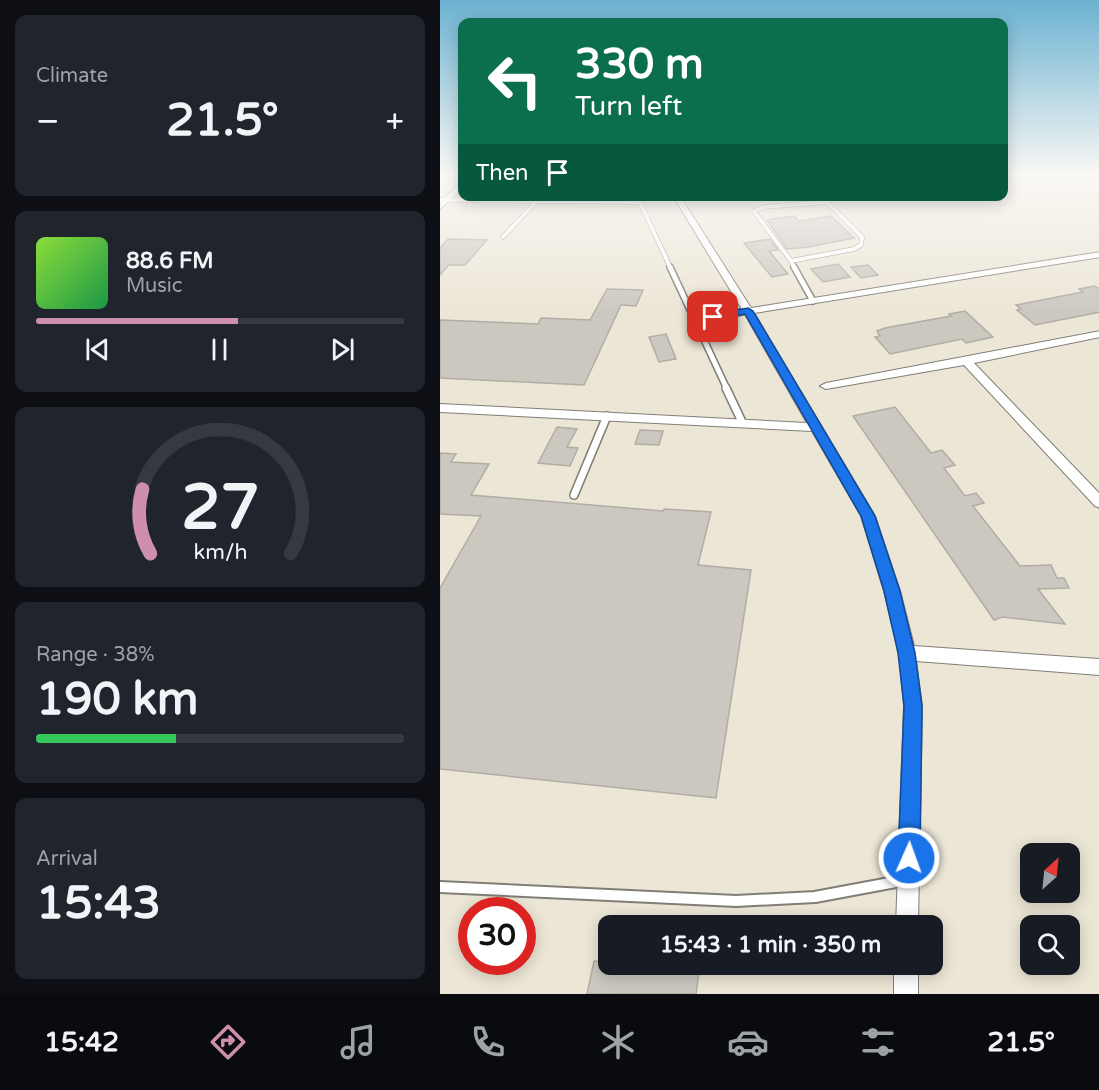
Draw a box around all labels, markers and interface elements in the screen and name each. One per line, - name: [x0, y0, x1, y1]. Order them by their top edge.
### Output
- text: 330 m: [575, 39, 704, 90]
- icon: left: [476, 42, 554, 120]
- text: Climate: [36, 64, 108, 88]
- text: Turn left: [575, 90, 682, 123]
- text: 21.5°: [166, 94, 279, 148]
- text: −: [36, 102, 60, 141]
- text: +: [385, 102, 404, 141]
- icon: arrive: [541, 156, 574, 189]
- text: Then: [476, 160, 529, 186]
- text: 88.6 FM: [126, 248, 214, 274]
- text: Music: [126, 274, 182, 298]
- pin: [687, 291, 738, 342]
- icon: arrive: [696, 300, 729, 333]
- icon: previous: [81, 333, 114, 366]
- icon: pause: [203, 333, 236, 366]
- icon: next: [326, 333, 359, 366]
- text: 27: [181, 471, 259, 546]
- text: km/h: [193, 539, 247, 565]
- text: Range · 38%: [36, 643, 155, 667]
- text: 190 km: [36, 673, 198, 727]
- position arrow: [877, 826, 941, 890]
- north arrow: [1020, 843, 1080, 903]
- map controls: [1020, 843, 1080, 975]
- text: Arrival: [36, 847, 98, 871]
- text: 15:43: [36, 877, 161, 931]
- speed limit sign: 30: [458, 897, 536, 975]
- button: search: [1020, 915, 1080, 975]
- text: 15:43 · 1 min · 350 m: [660, 932, 881, 958]
- icon: directions: [207, 1021, 249, 1063]
- icon: music: [337, 1021, 379, 1063]
- icon: phone: [467, 1021, 509, 1063]
- icon: climate: [597, 1021, 639, 1063]
- icon: car: [727, 1021, 769, 1063]
- icon: filters: [857, 1021, 899, 1063]
- text: 15:42: [44, 1026, 119, 1059]
- text: 21.5°: [987, 1026, 1055, 1059]

